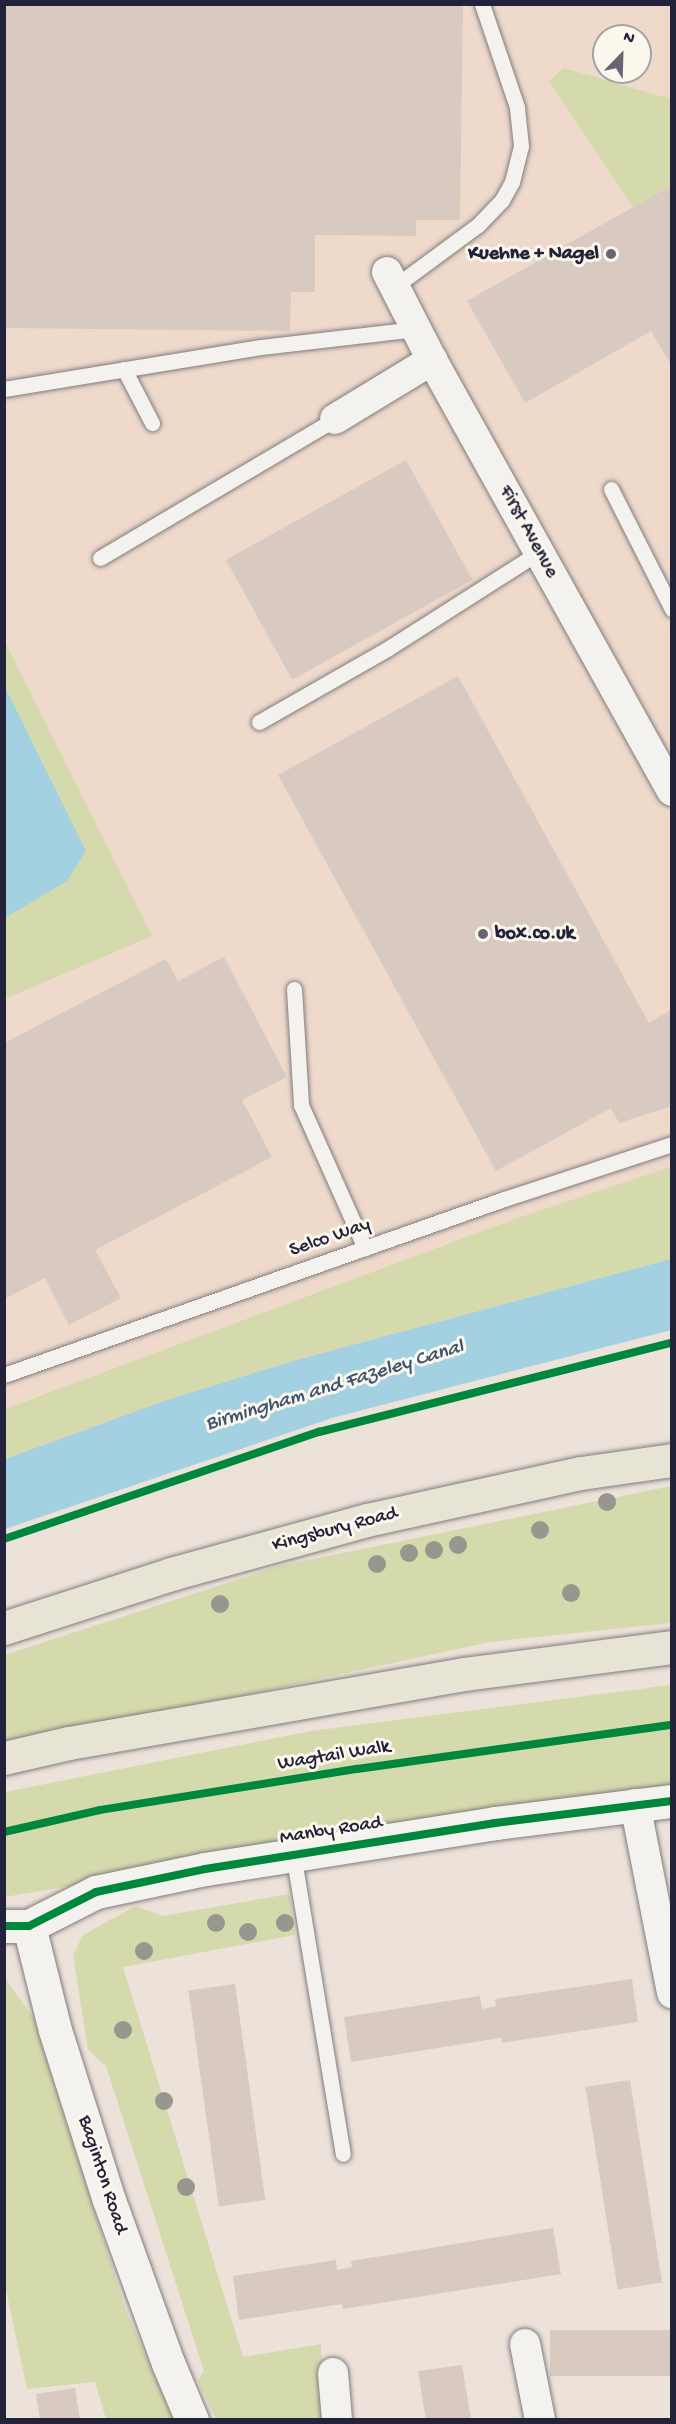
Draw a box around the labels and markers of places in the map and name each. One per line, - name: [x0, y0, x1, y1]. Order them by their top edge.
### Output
- place label: Kuehne + Nagel: [468, 242, 599, 266]
- marker: Kuehne + Nagel: [604, 247, 618, 261]
- place label: box.co.uk: [495, 922, 574, 946]
- marker: box.co.uk: [476, 927, 490, 941]

